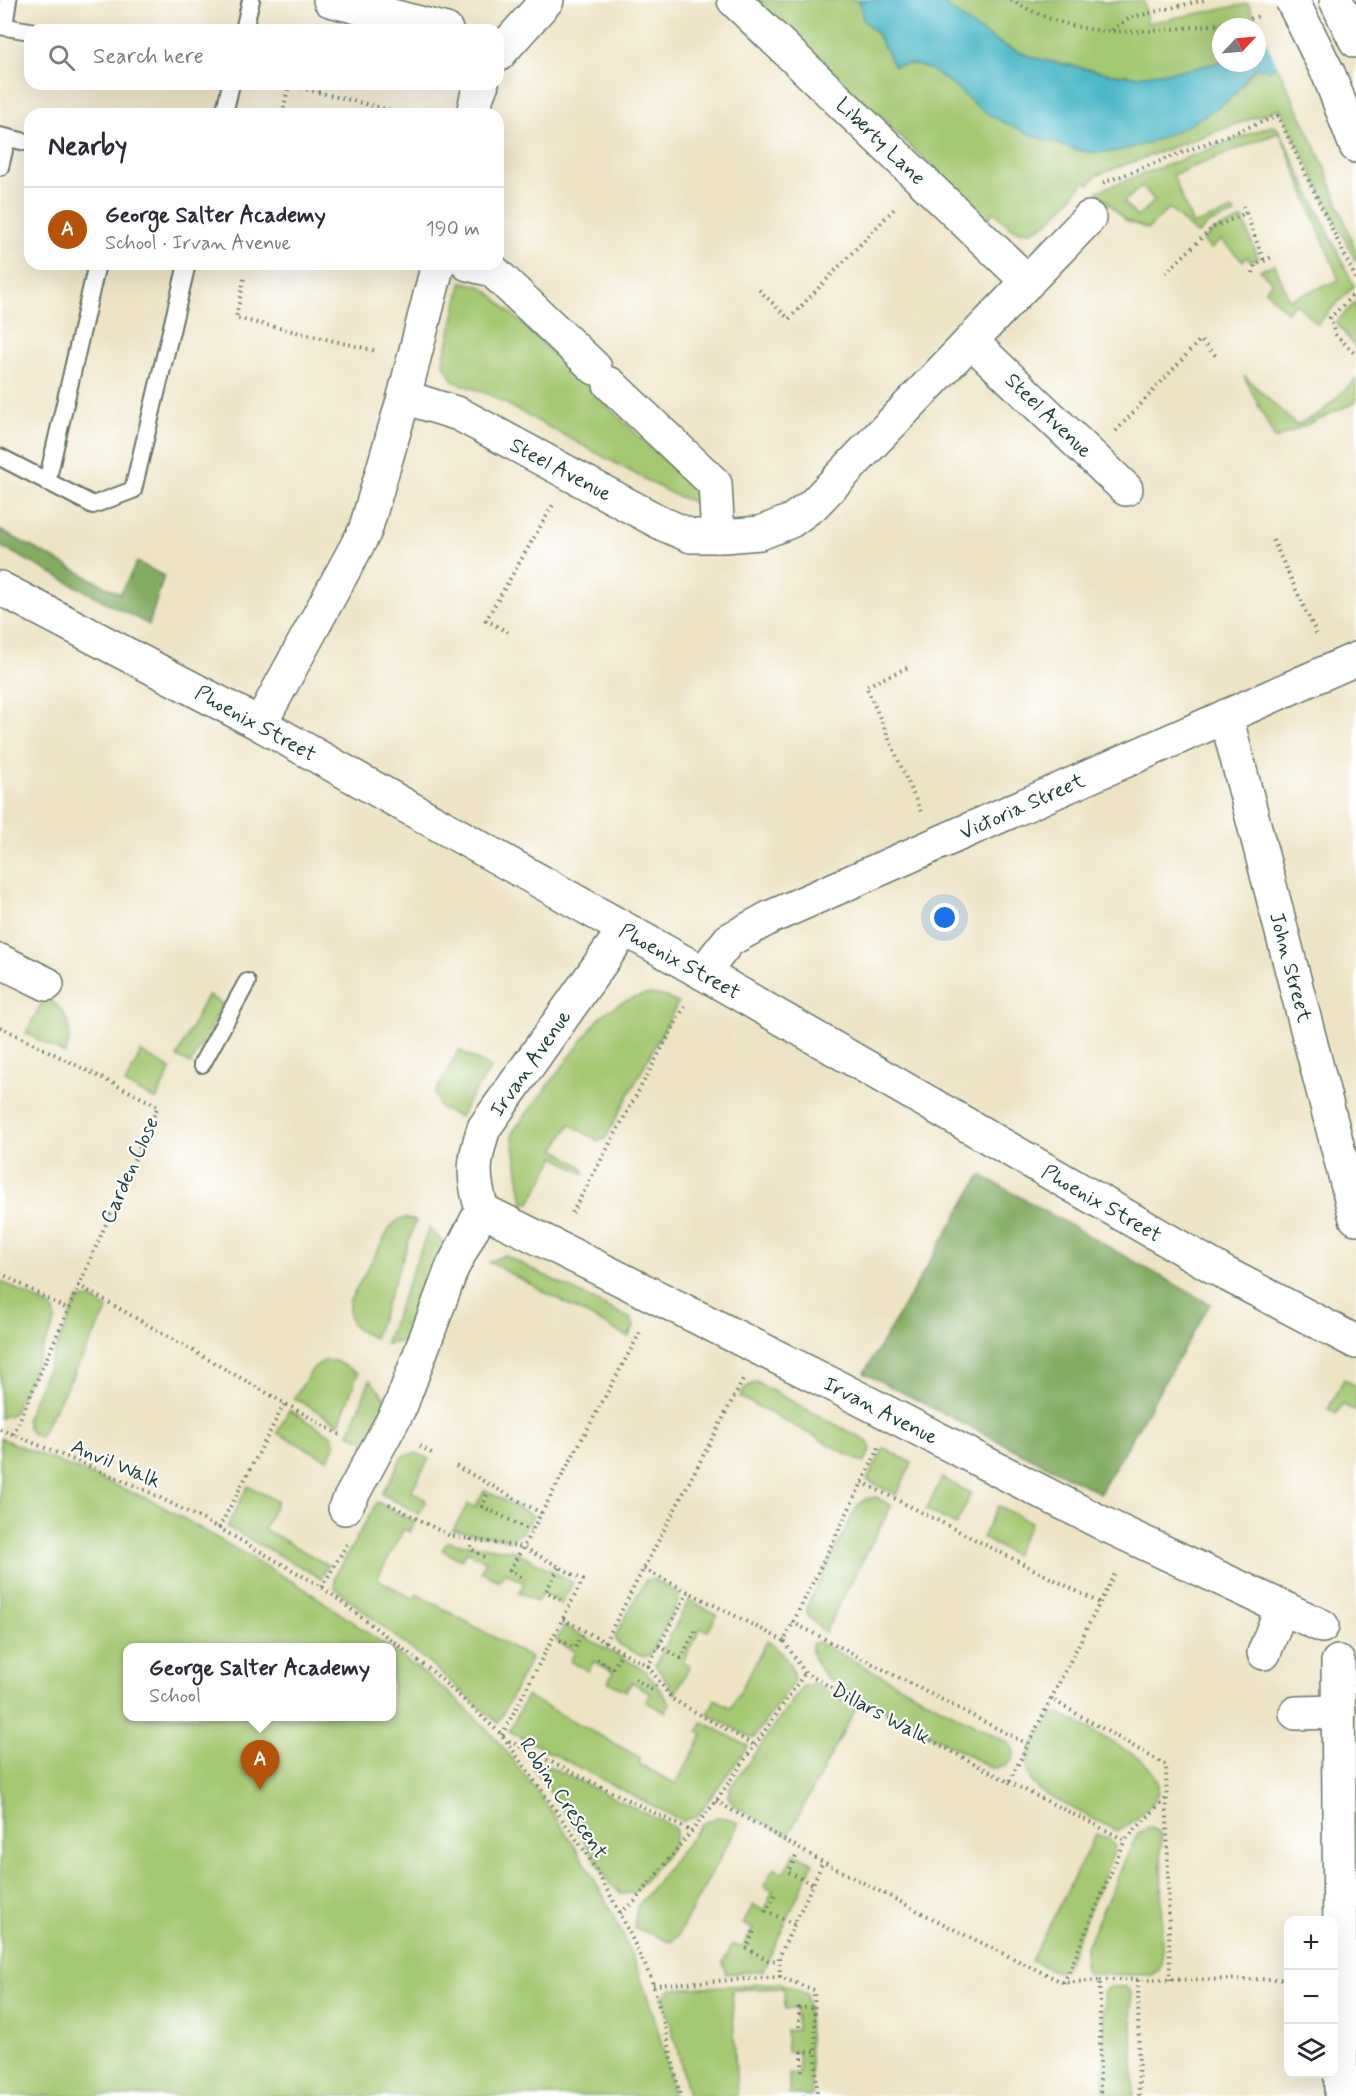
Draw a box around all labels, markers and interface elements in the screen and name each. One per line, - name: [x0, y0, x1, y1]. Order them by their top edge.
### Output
- north arrow: [1212, 18, 1266, 72]
- search box: [24, 24, 504, 90]
- icon: search: [45, 41, 78, 74]
- text: Search here: [93, 43, 204, 71]
- street label: Liberty Lane: [829, 92, 931, 192]
- text: Nearby: [48, 130, 127, 164]
- text: George Salter Academy: [105, 202, 326, 230]
- text: A: [61, 216, 74, 243]
- text: 190 m: [426, 216, 480, 243]
- text: School · Irvan Avenue: [105, 230, 291, 257]
- street label: Steel Avenue: [998, 367, 1098, 465]
- street label: Steel Avenue: [505, 431, 616, 508]
- street label: Phoenix Street: [190, 679, 321, 769]
- street label: Victoria Street: [955, 767, 1090, 847]
- your location: [930, 903, 959, 932]
- street label: John Street: [1262, 909, 1318, 1026]
- street label: Phoenix Street: [614, 917, 745, 1007]
- street label: Irvan Avenue: [484, 1004, 578, 1123]
- street label: Carden Close: [94, 1112, 166, 1228]
- street label: Phoenix Street: [1036, 1158, 1167, 1250]
- street label: Irvan Avenue: [819, 1370, 943, 1452]
- street label: Anvil Walk: [66, 1433, 165, 1495]
- popup: [123, 1643, 396, 1721]
- text: George Salter Academy: [149, 1655, 370, 1683]
- street label: Dillars Walk: [826, 1676, 935, 1752]
- text: School: [149, 1683, 201, 1710]
- street label: Robin Crescent: [512, 1732, 614, 1865]
- pin: A: [240, 1740, 280, 1790]
- map controls: [1284, 1916, 1338, 2078]
- button: +: [1284, 1916, 1338, 1970]
- button: −: [1284, 1970, 1338, 2024]
- button: layers: [1284, 2024, 1338, 2078]

